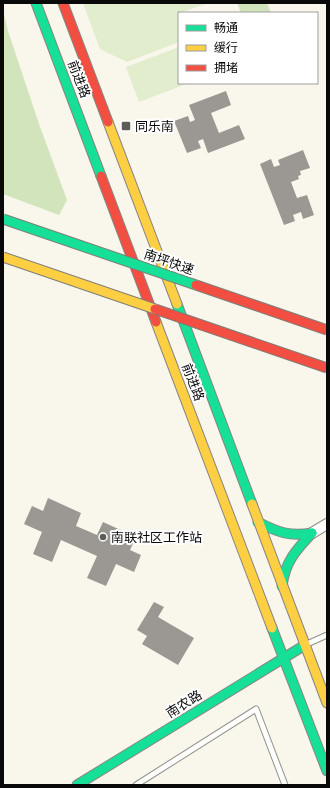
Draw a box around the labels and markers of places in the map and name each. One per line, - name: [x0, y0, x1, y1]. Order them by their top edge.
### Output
- place label: 同乐南: [135, 118, 174, 135]
- marker: 同乐南: [120, 120, 132, 132]
- place label: 南联社区工作站: [111, 529, 202, 546]
- marker: 南联社区工作站: [98, 532, 108, 542]

